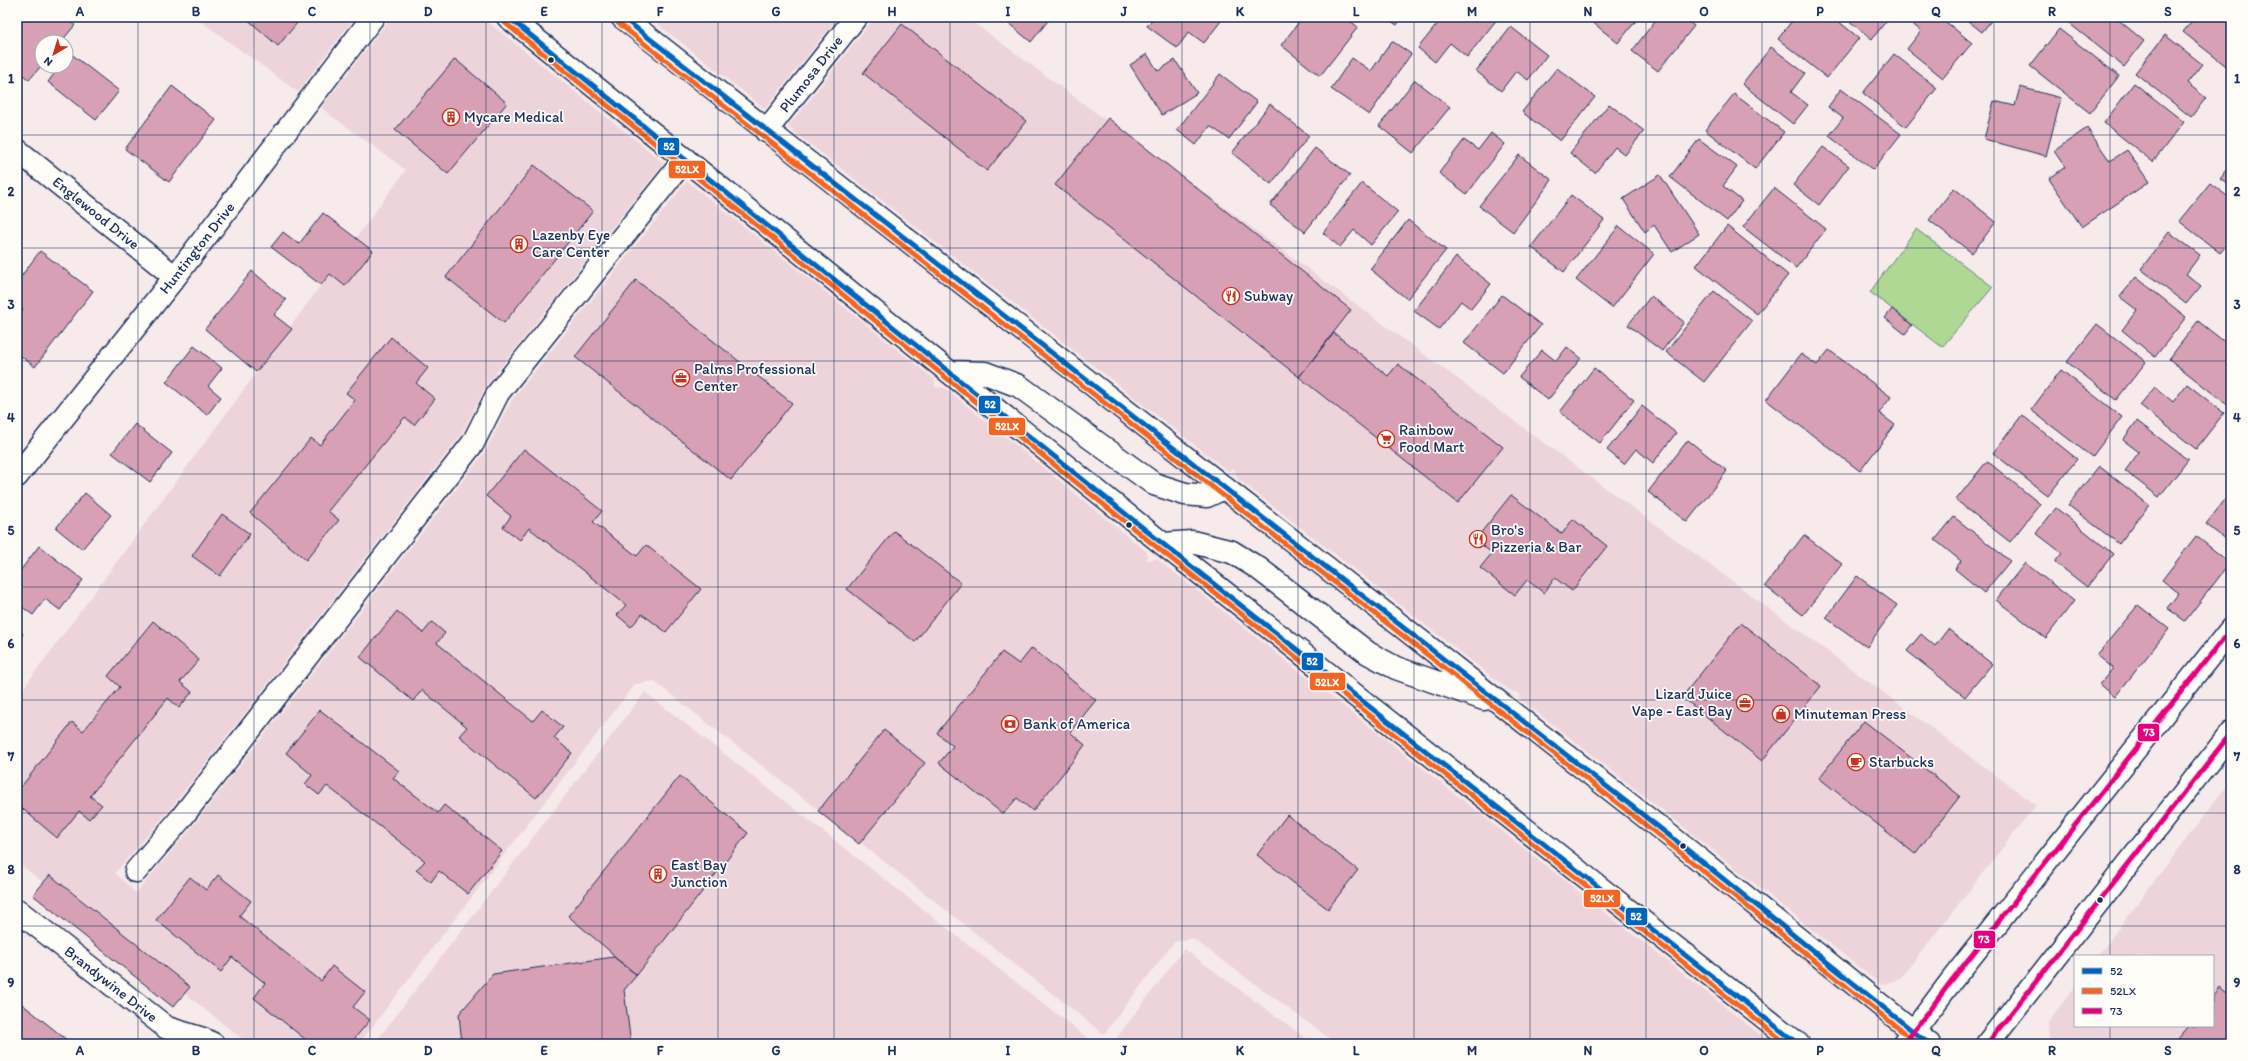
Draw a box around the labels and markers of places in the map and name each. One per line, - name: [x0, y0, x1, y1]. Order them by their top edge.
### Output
- unlabelled marker: [546, 55, 556, 65]
- building icon: Mycare Medical: [441, 107, 461, 127]
- place label: Mycare Medical: [464, 108, 564, 126]
- place label: Lazenby Eye Care Center: [532, 226, 610, 261]
- building icon: Lazenby Eye Care Center: [509, 234, 529, 254]
- restaurant icon: Subway: [1221, 286, 1241, 306]
- place label: Subway: [1244, 287, 1293, 305]
- place label: Palms Professional Center: [694, 360, 817, 395]
- office icon: Palms Professional Center: [671, 368, 691, 388]
- place label: Rainbow Food Mart: [1399, 421, 1465, 456]
- supermarket icon: Rainbow Food Mart: [1376, 429, 1396, 449]
- unlabelled marker: [1124, 520, 1134, 530]
- place label: Bro's Pizzeria & Bar: [1491, 521, 1581, 556]
- restaurant icon: Bro's Pizzeria & Bar: [1468, 529, 1488, 549]
- place label: Lizard Juice Vape - East Bay: [1632, 685, 1732, 720]
- office icon: Lizard Juice Vape - East Bay: [1735, 693, 1755, 713]
- shop icon: Minuteman Press: [1771, 704, 1791, 724]
- place label: Minuteman Press: [1794, 705, 1907, 723]
- bank icon: Bank of America: [1000, 714, 1020, 734]
- place label: Bank of America: [1023, 715, 1131, 733]
- cafe icon: Starbucks: [1846, 752, 1866, 772]
- place label: Starbucks: [1869, 753, 1934, 771]
- unlabelled marker: [1678, 841, 1688, 851]
- place label: East Bay Junction: [671, 856, 728, 891]
- building icon: East Bay Junction: [648, 864, 668, 884]
- unlabelled marker: [2095, 895, 2105, 905]

